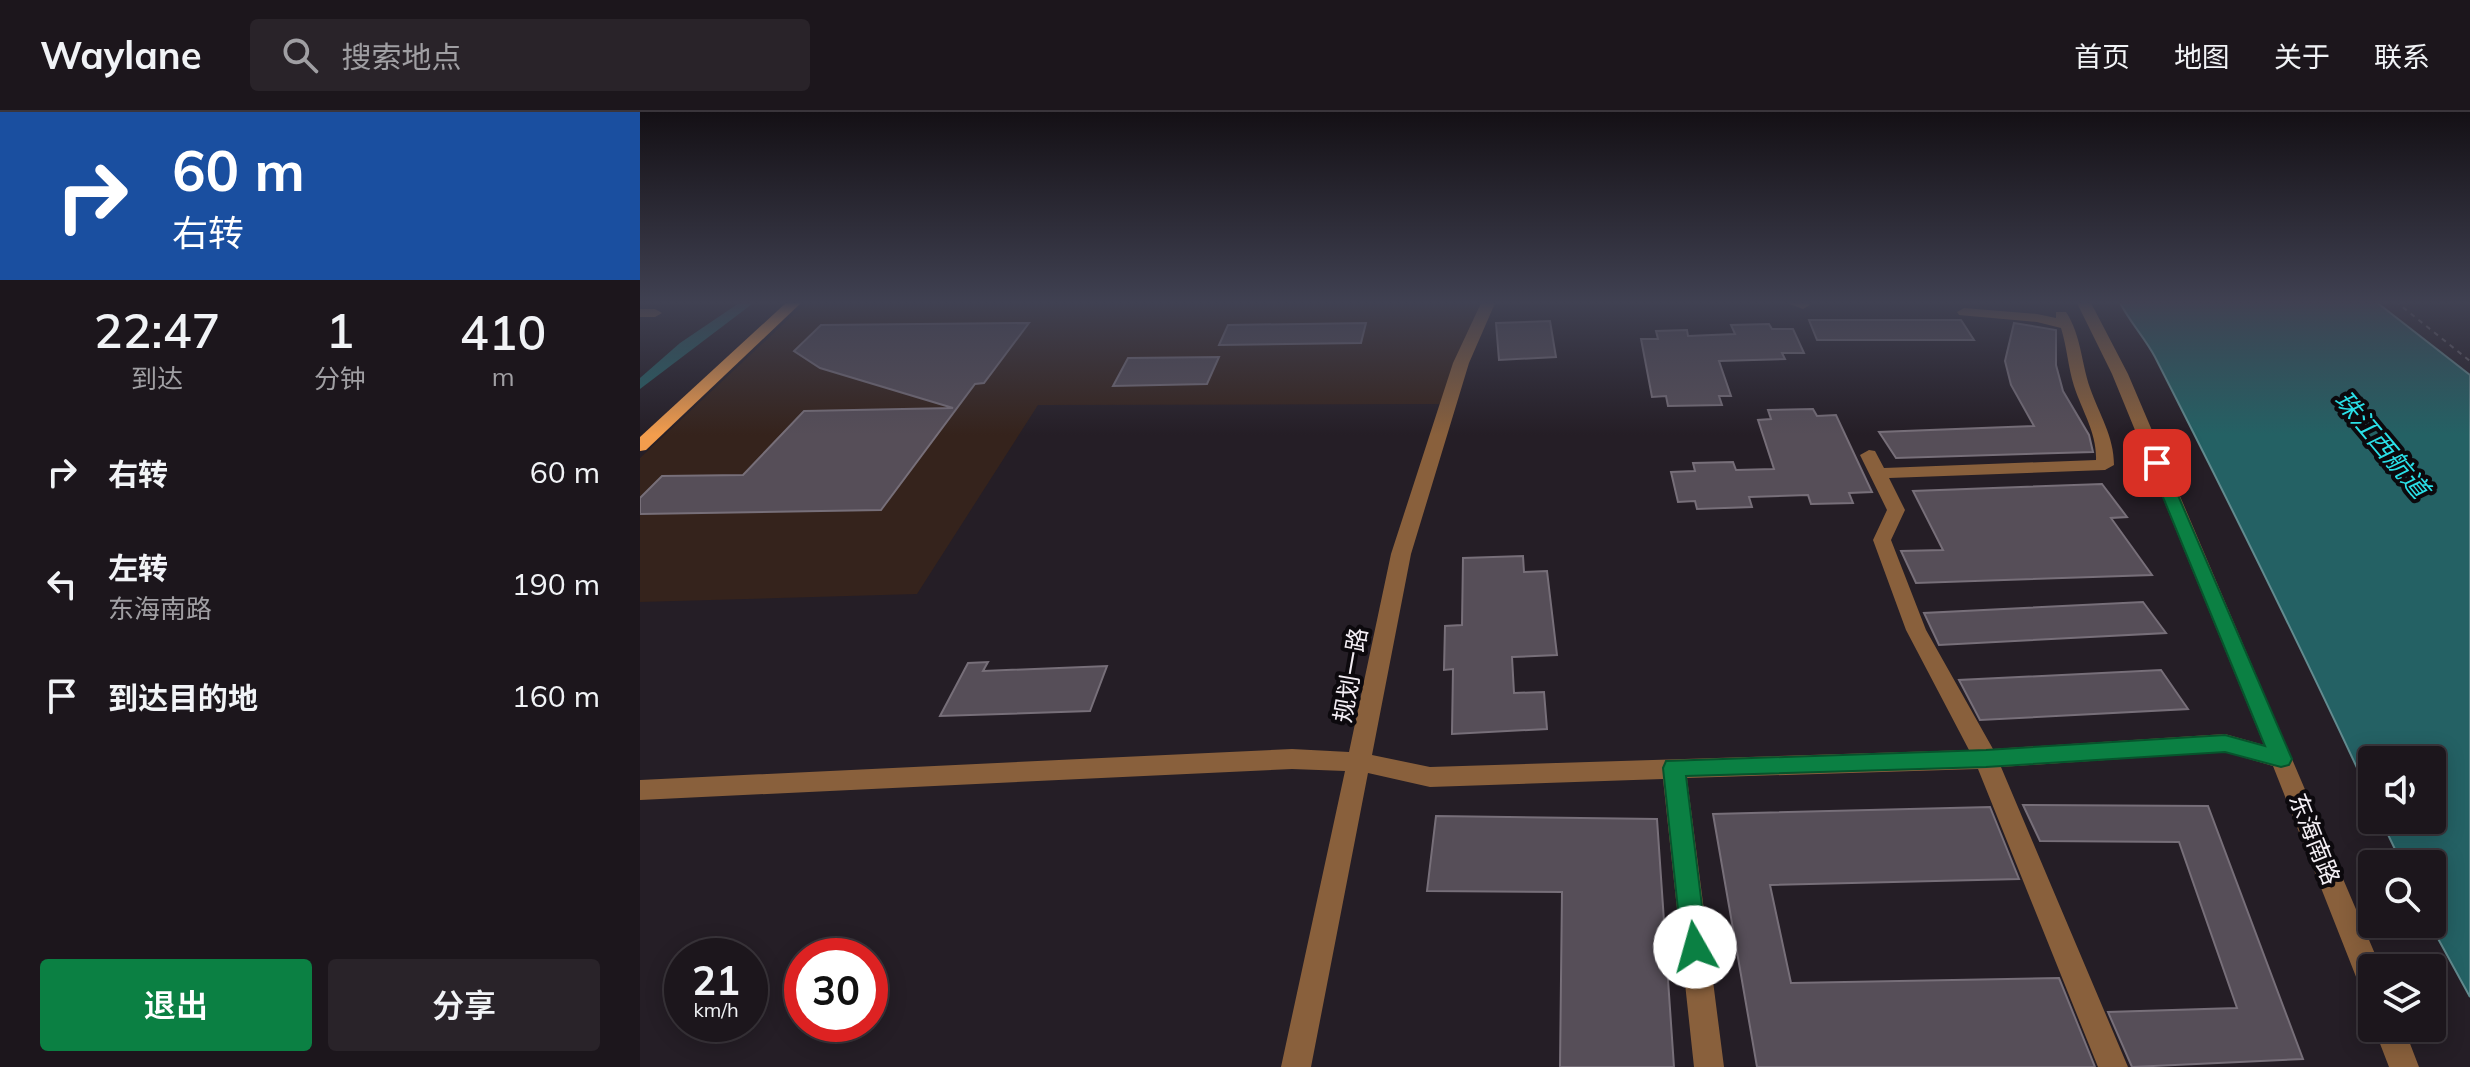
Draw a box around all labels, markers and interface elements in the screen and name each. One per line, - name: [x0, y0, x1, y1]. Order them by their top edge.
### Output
- search box: [250, 19, 810, 91]
- text: Waylane: [40, 31, 202, 79]
- icon: search: [278, 33, 322, 77]
- text: 搜索地点: [342, 38, 462, 76]
- text: 首页: [2074, 39, 2130, 74]
- text: 地图: [2174, 39, 2230, 74]
- text: 关于: [2274, 39, 2330, 74]
- text: 联系: [2374, 39, 2430, 74]
- text: 60 m: [172, 135, 305, 205]
- icon: right: [40, 144, 144, 248]
- text: 右转: [172, 210, 244, 255]
- text: 22:47: [94, 300, 220, 360]
- text: 1: [326, 300, 354, 360]
- text: 410: [460, 302, 546, 362]
- text: m: [492, 360, 514, 393]
- text: 到达: [131, 362, 183, 395]
- text: 分钟: [314, 362, 366, 395]
- water label: 珠江西航道: [2328, 384, 2439, 507]
- pin: [2123, 429, 2191, 497]
- icon: arrive: [2135, 441, 2179, 485]
- icon: right: [40, 450, 84, 494]
- text: 60 m: [530, 453, 600, 491]
- text: 右转: [108, 455, 168, 493]
- text: 左转: [108, 549, 168, 587]
- icon: left: [40, 562, 84, 606]
- text: 190 m: [512, 565, 600, 603]
- text: 东海南路: [108, 592, 212, 625]
- street label: 规划一路: [1327, 625, 1373, 725]
- icon: arrive: [40, 674, 84, 718]
- text: 160 m: [512, 677, 600, 715]
- text: 到达目的地: [108, 679, 258, 717]
- map controls: [2358, 746, 2446, 1042]
- button: sound: [2358, 746, 2446, 834]
- street label: 东海南路: [2283, 789, 2347, 889]
- button: search: [2358, 850, 2446, 938]
- position arrow: [1653, 905, 1737, 989]
- speed limit sign: 30: [784, 938, 888, 1042]
- button: layers: [2358, 954, 2446, 1042]
- text: 21: [692, 955, 740, 1005]
- button: 退出: [40, 959, 312, 1051]
- button: 分享: [328, 959, 600, 1051]
- text: km/h: [693, 997, 739, 1022]

